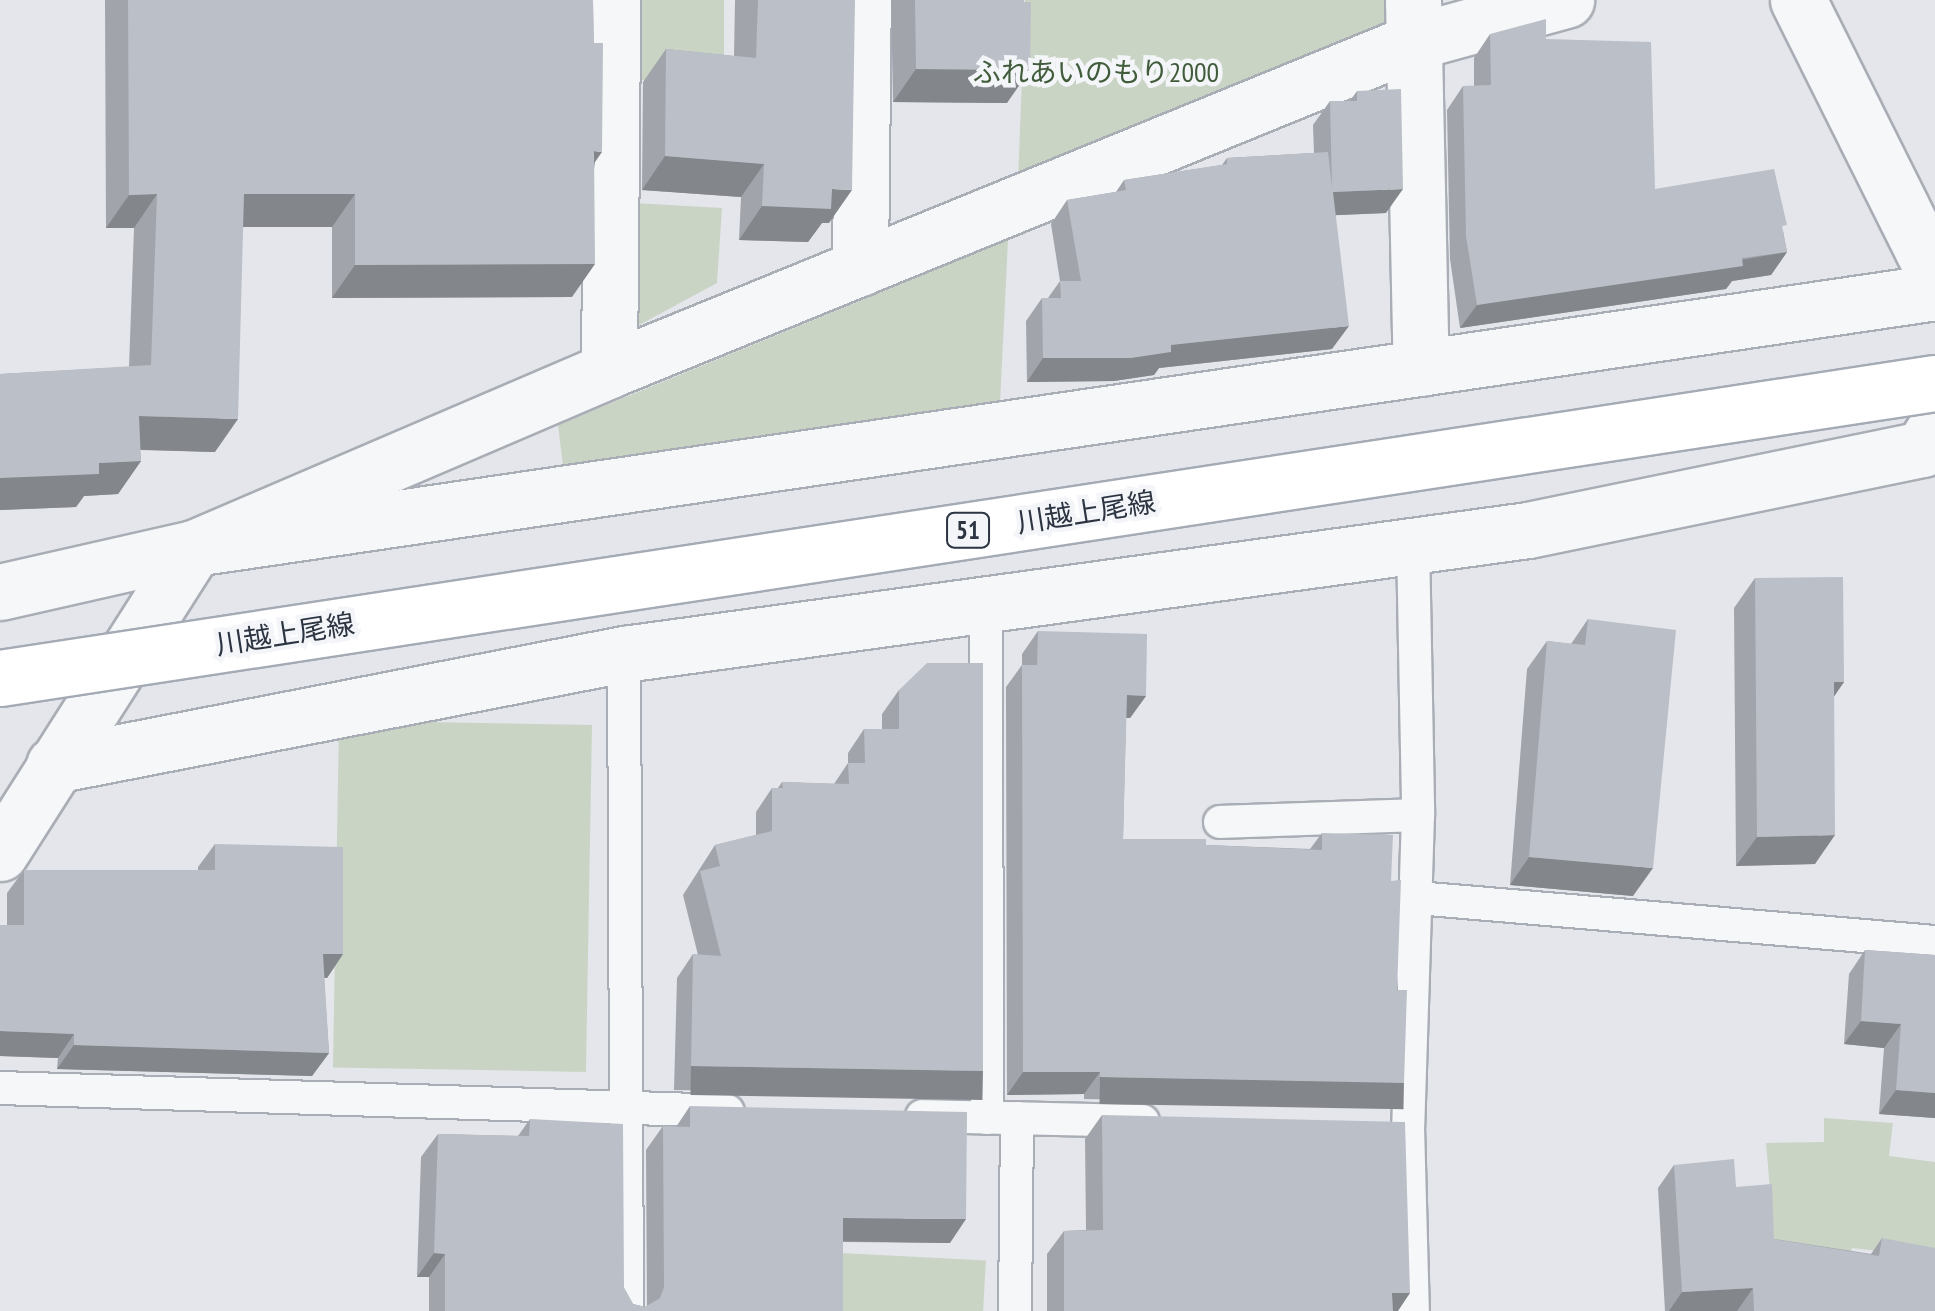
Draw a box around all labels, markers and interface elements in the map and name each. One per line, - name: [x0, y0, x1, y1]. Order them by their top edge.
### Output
- park label: ふれあいのもり2000: [973, 55, 1219, 89]
- street label: 川越上尾線: [1014, 484, 1158, 540]
- road number: 51: [946, 510, 990, 550]
- street label: 川越上尾線: [213, 606, 357, 662]

